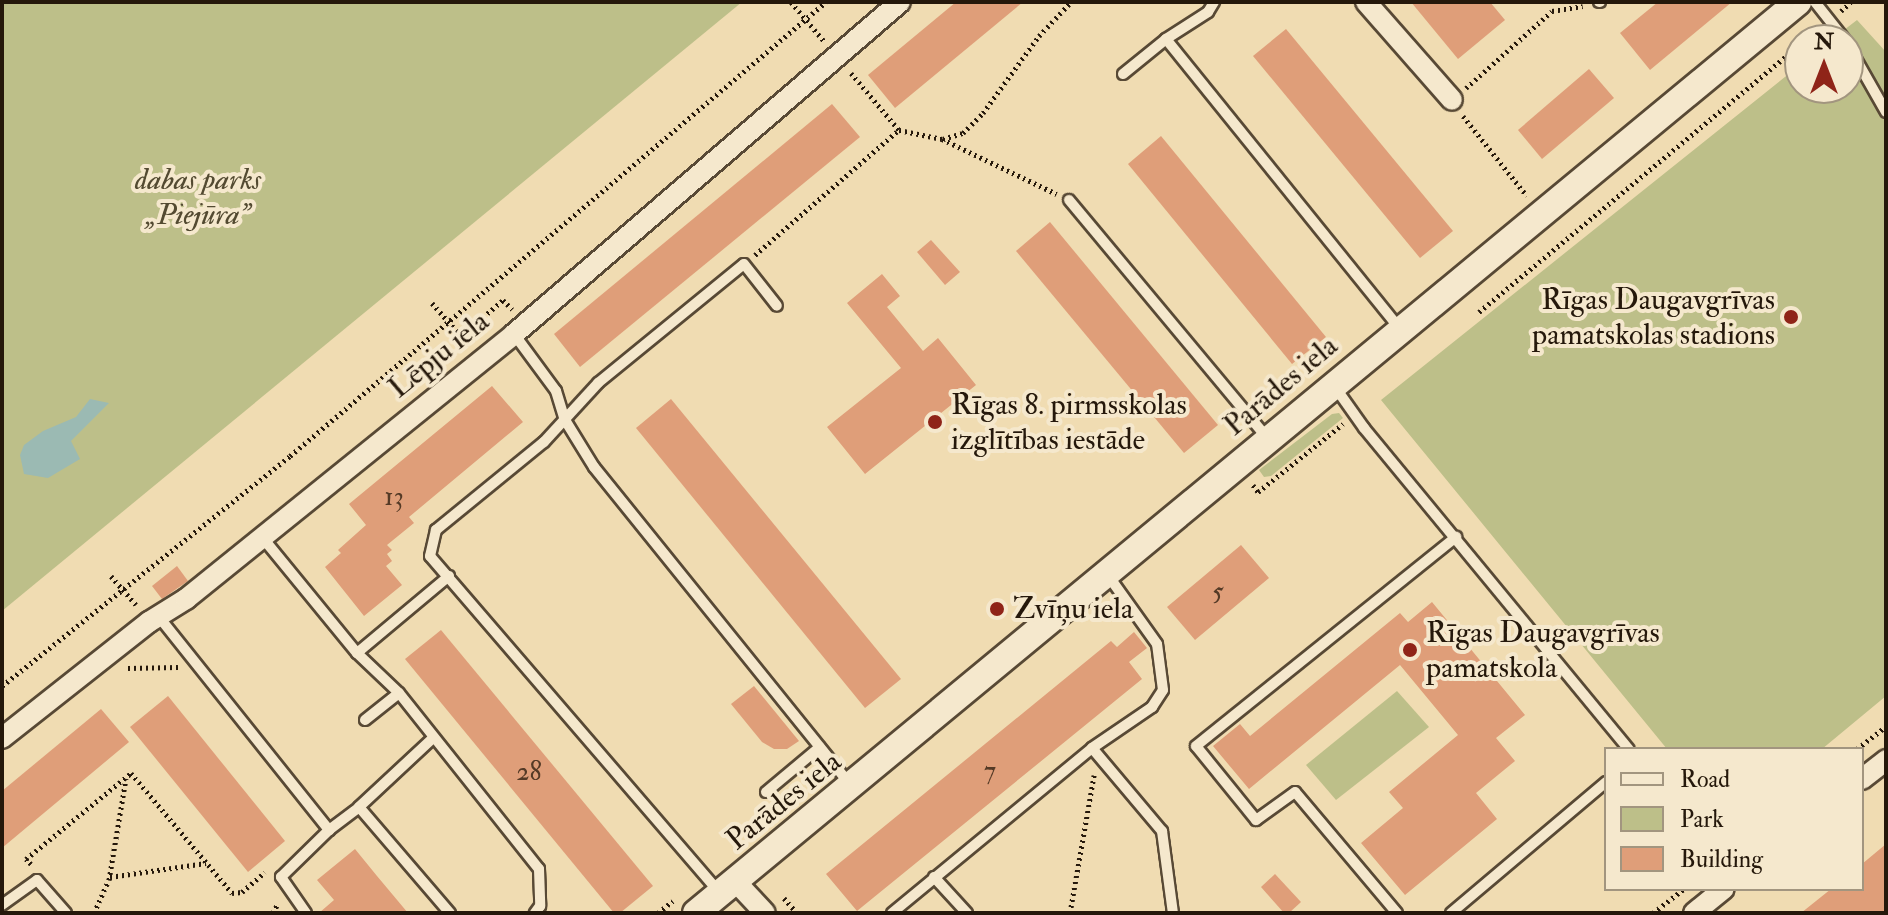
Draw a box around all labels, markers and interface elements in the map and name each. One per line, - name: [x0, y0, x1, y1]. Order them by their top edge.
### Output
- north arrow: [1784, 24, 1864, 104]
- text: N: [1814, 28, 1834, 56]
- park label: dabas parks „Piejūra”: [135, 162, 261, 232]
- place label: Rīgas Daugavgrīvas pamatskolas stadions: [1532, 282, 1775, 352]
- street label: Lēpju iela: [382, 304, 496, 406]
- marker: Rīgas Daugavgrīvas pamatskolas stadions: [1782, 308, 1800, 326]
- street label: Parādes iela: [1217, 328, 1345, 444]
- place label: Rīgas 8. pirmsskolas izglītības iestāde: [951, 387, 1187, 458]
- marker: Rīgas 8. pirmsskolas izglītības iestāde: [926, 413, 944, 431]
- house number: 13: [384, 482, 404, 514]
- house number: 5: [1212, 577, 1224, 609]
- place label: Zvīņu iela: [1013, 591, 1133, 627]
- marker: Zvīņu iela: [988, 600, 1006, 618]
- place label: Rīgas Daugavgrīvas pamatskola: [1426, 615, 1660, 686]
- marker: Rīgas Daugavgrīvas pamatskola: [1401, 641, 1419, 659]
- street label: Parādes iela: [719, 744, 849, 858]
- legend: [1604, 747, 1864, 891]
- house number: 7: [984, 756, 996, 788]
- house number: 28: [516, 757, 542, 789]
- text: Road: [1680, 764, 1730, 795]
- text: Park: [1680, 804, 1724, 835]
- text: Building: [1680, 844, 1763, 875]

